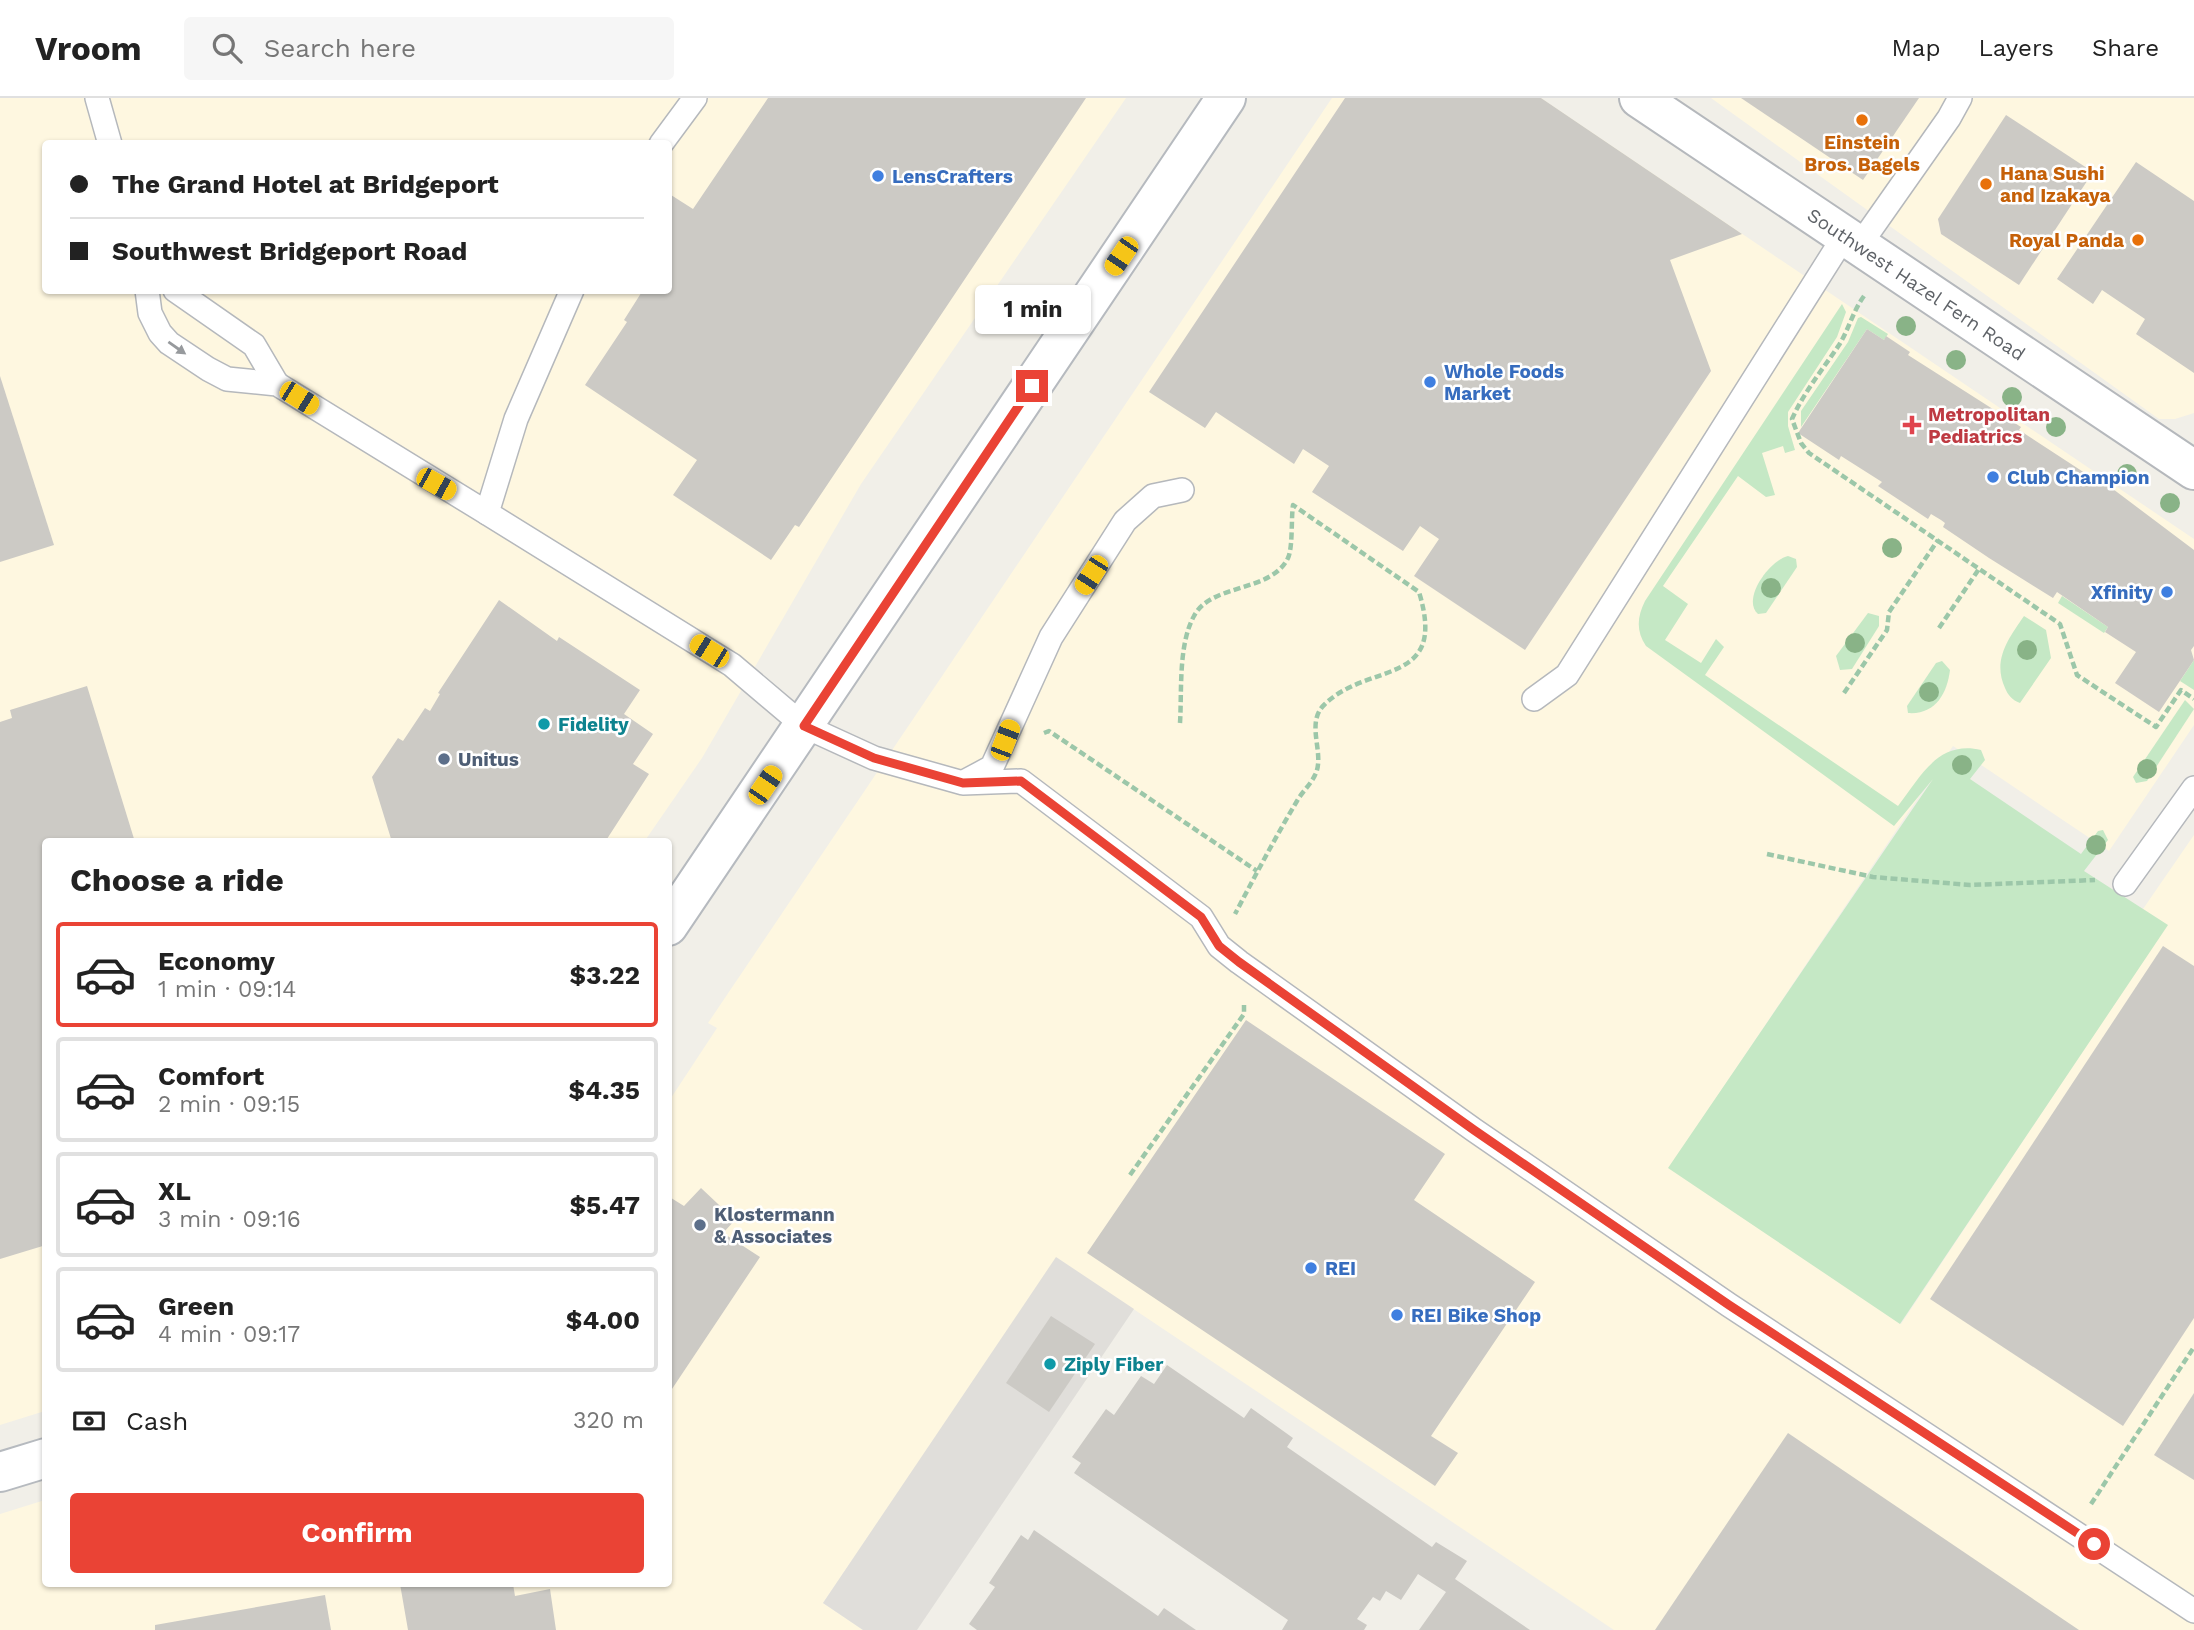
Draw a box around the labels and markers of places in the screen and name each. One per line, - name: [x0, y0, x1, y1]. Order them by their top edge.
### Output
- marker: Einstein Bros. Bagels: [1854, 112, 1870, 128]
- place label: Einstein Bros. Bagels: [1804, 131, 1920, 176]
- place label: Hana Sushi and Izakaya: [2000, 162, 2111, 207]
- place label: LensCrafters: [892, 165, 1013, 188]
- marker: LensCrafters: [870, 168, 886, 184]
- marker: Hana Sushi and Izakaya: [1978, 176, 1994, 192]
- place label: Royal Panda: [2009, 229, 2124, 252]
- marker: Royal Panda: [2130, 232, 2146, 248]
- place label: Whole Foods Market: [1444, 360, 1564, 405]
- marker: Whole Foods Market: [1422, 374, 1438, 390]
- place label: Metropolitan Pediatrics: [1928, 403, 2050, 448]
- marker: Metropolitan Pediatrics: [1902, 415, 1922, 435]
- place label: Club Champion: [2007, 466, 2149, 489]
- marker: Club Champion: [1985, 469, 2001, 485]
- place label: Xfinity: [2091, 581, 2153, 604]
- marker: Xfinity: [2159, 584, 2175, 600]
- place label: Fidelity: [558, 713, 629, 736]
- marker: Fidelity: [536, 716, 552, 732]
- place label: Unitus: [458, 748, 519, 771]
- marker: Unitus: [436, 751, 452, 767]
- place label: Klostermann & Associates: [714, 1203, 835, 1248]
- marker: Klostermann & Associates: [692, 1217, 708, 1233]
- place label: REI: [1325, 1257, 1356, 1280]
- marker: REI: [1303, 1260, 1319, 1276]
- place label: REI Bike Shop: [1411, 1304, 1541, 1327]
- marker: REI Bike Shop: [1389, 1307, 1405, 1323]
- place label: Ziply Fiber: [1064, 1353, 1164, 1376]
- marker: Ziply Fiber: [1042, 1356, 1058, 1372]

